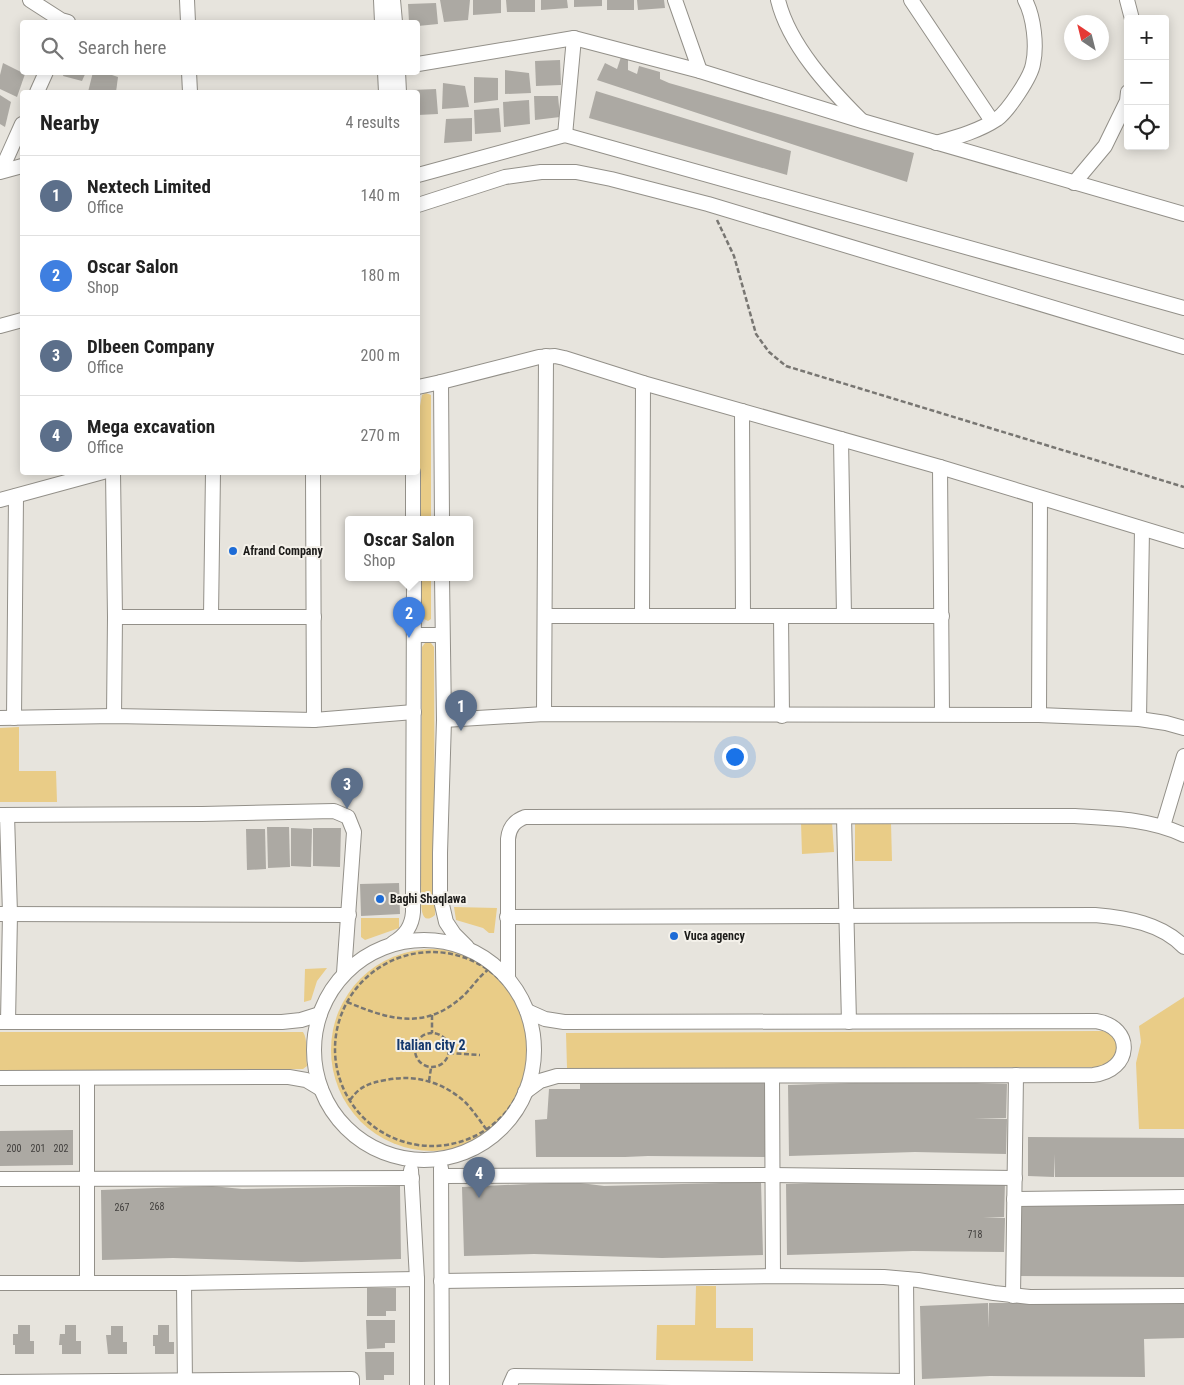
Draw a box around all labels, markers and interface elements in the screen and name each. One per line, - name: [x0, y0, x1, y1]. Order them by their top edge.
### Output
- north arrow: [1064, 15, 1109, 60]
- map controls: [1124, 15, 1169, 150]
- button: +: [1124, 15, 1169, 60]
- search box: [20, 20, 420, 75]
- icon: search: [38, 34, 66, 62]
- text: Search here: [78, 36, 166, 59]
- button: −: [1124, 60, 1169, 105]
- button: locate: [1124, 105, 1169, 150]
- text: Nearby: [40, 111, 99, 135]
- text: 4 results: [345, 113, 400, 132]
- text: Nextech Limited: [87, 175, 211, 198]
- text: 1: [52, 186, 60, 205]
- text: 140 m: [361, 186, 400, 205]
- text: Office: [87, 198, 123, 217]
- text: Oscar Salon: [87, 255, 178, 278]
- text: 2: [52, 266, 60, 285]
- text: 180 m: [361, 266, 400, 285]
- text: Shop: [87, 278, 119, 297]
- text: Dlbeen Company: [87, 335, 214, 358]
- text: 3: [52, 346, 60, 365]
- text: 200 m: [361, 346, 400, 365]
- text: Office: [87, 358, 123, 377]
- text: Mega excavation: [87, 415, 215, 438]
- text: 4: [52, 426, 60, 445]
- text: 270 m: [361, 426, 400, 445]
- text: Office: [87, 438, 123, 457]
- popup: [345, 516, 473, 581]
- text: Oscar Salon: [363, 528, 455, 551]
- place label: Afrand Company: [243, 544, 323, 558]
- marker: Afrand Company: [227, 545, 239, 557]
- text: Shop: [363, 551, 395, 570]
- pin: 2: [393, 597, 425, 638]
- pin: 1: [445, 690, 477, 731]
- your location: [722, 744, 748, 770]
- pin: 3: [331, 768, 363, 809]
- place label: Baghi Shaqlawa: [390, 892, 466, 906]
- marker: Baghi Shaqlawa: [374, 893, 386, 905]
- place label: Vuca agency: [684, 929, 745, 943]
- marker: Vuca agency: [668, 930, 680, 942]
- district label: Italian city 2: [396, 1037, 466, 1053]
- house number: 200: [7, 1143, 21, 1154]
- house number: 201: [31, 1143, 45, 1154]
- house number: 202: [54, 1143, 68, 1154]
- pin: 4: [463, 1157, 495, 1198]
- house number: 268: [150, 1201, 164, 1212]
- house number: 267: [115, 1202, 129, 1213]
- house number: 718: [968, 1229, 982, 1240]

